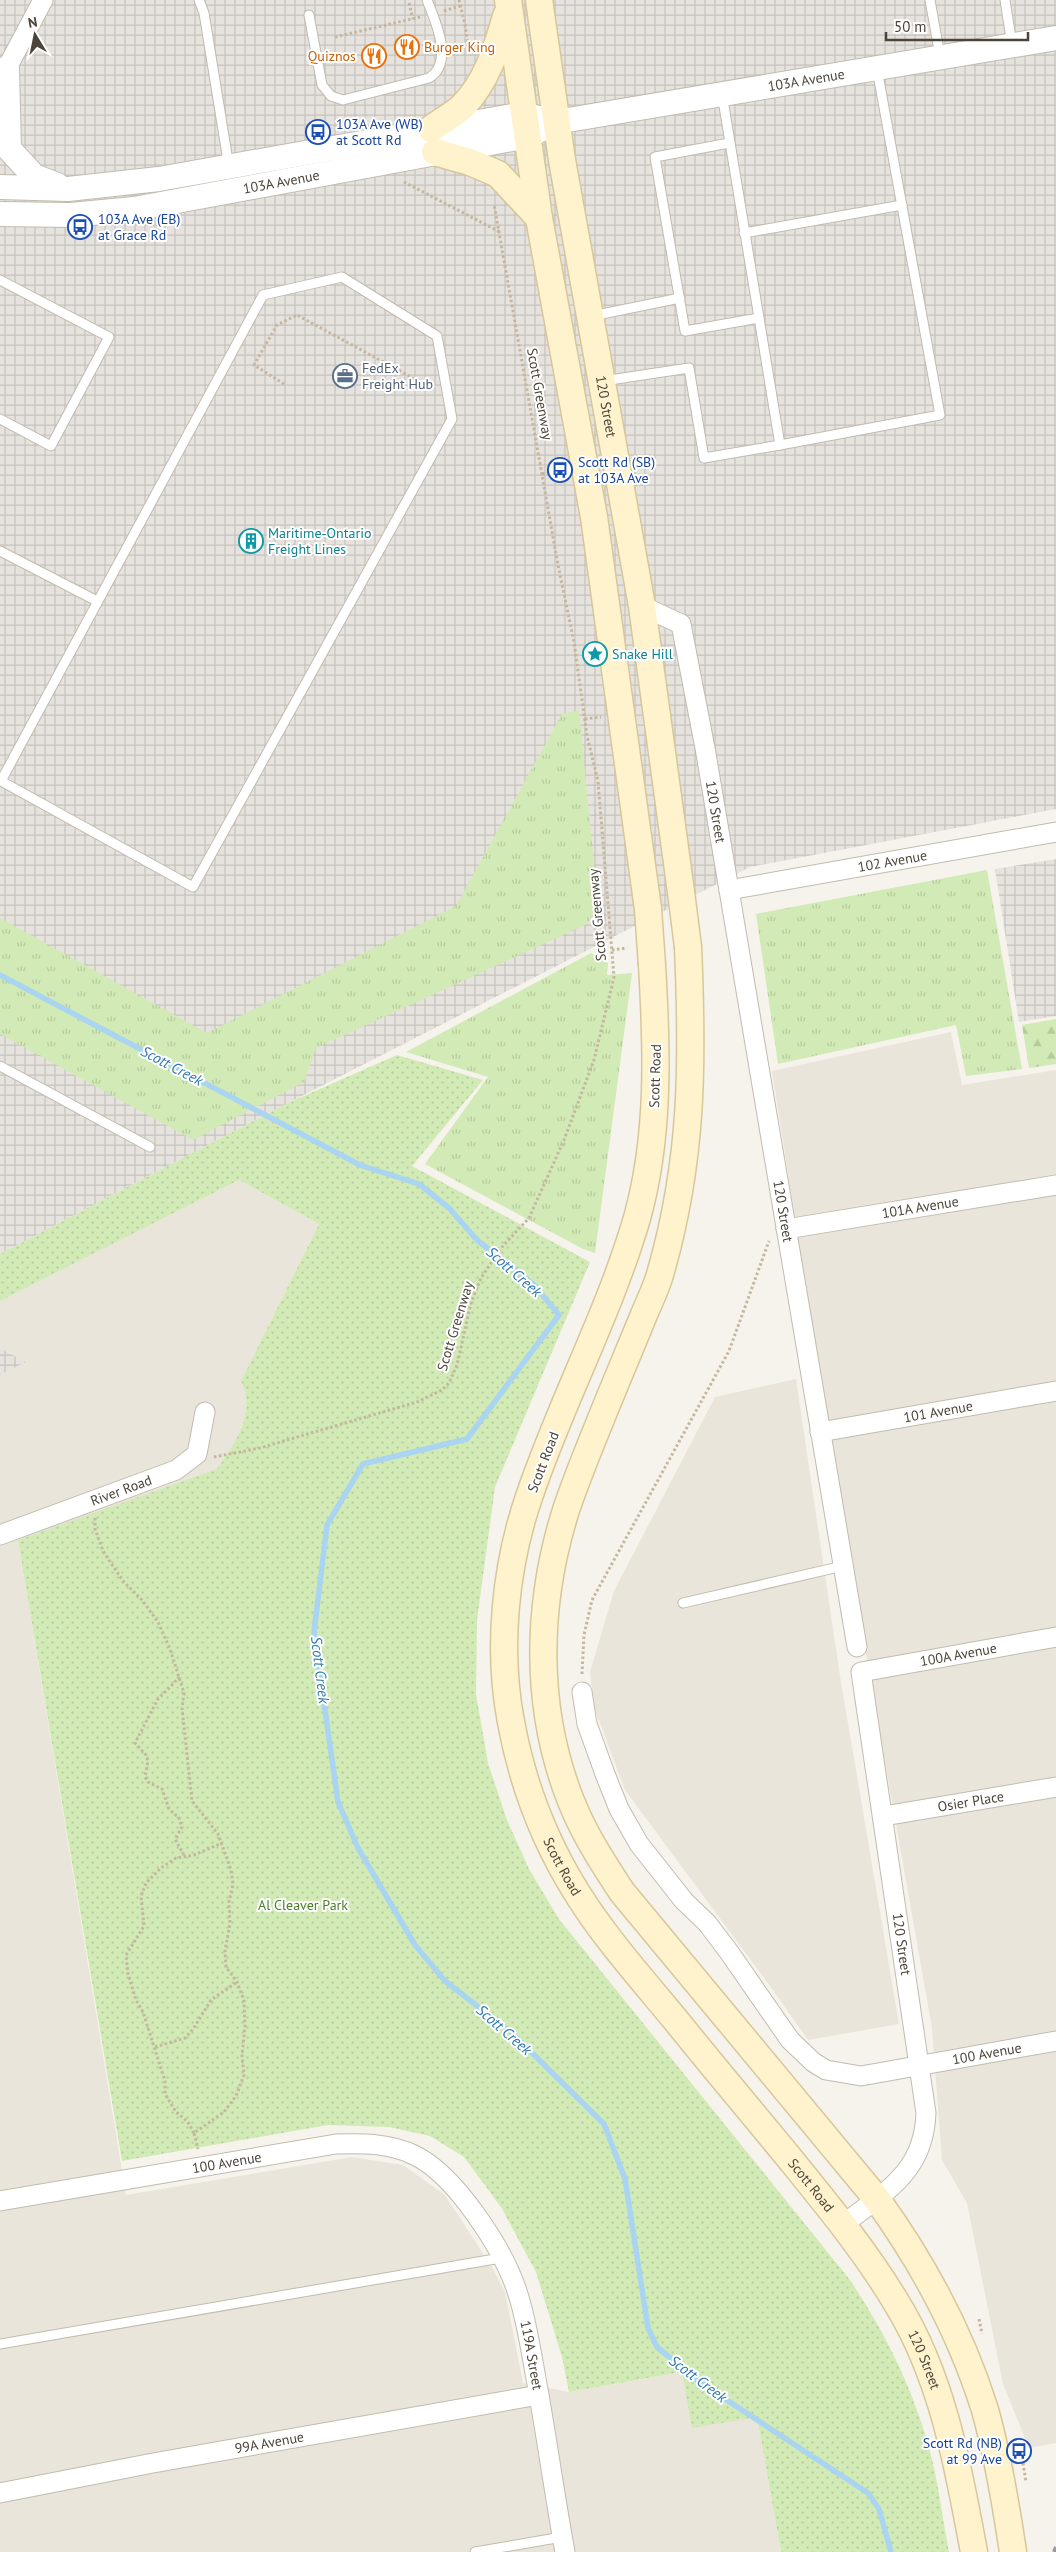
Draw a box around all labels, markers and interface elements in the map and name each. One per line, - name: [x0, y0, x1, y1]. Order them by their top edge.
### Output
- north arrow: [10, 10, 60, 60]
- scale bar: [886, 10, 1028, 42]
- text: N: [27, 13, 39, 32]
- text: 50 m: [894, 17, 927, 36]
- restaurant icon: Burger King: [394, 34, 420, 60]
- place label: Burger King: [424, 38, 495, 56]
- restaurant icon: Quiznos: [361, 43, 387, 69]
- place label: Quiznos: [308, 47, 356, 65]
- street label: 103A Avenue: [766, 65, 846, 95]
- place label: 103A Ave (WB) at Scott Rd: [336, 115, 423, 149]
- bus stop icon: 103A Ave (WB) at Scott Rd: [305, 119, 331, 145]
- street label: 103A Avenue: [241, 166, 321, 198]
- place label: 103A Ave (EB) at Grace Rd: [98, 210, 181, 244]
- bus stop icon: 103A Ave (EB) at Grace Rd: [67, 214, 93, 240]
- street label: Scott Greenway: [523, 347, 557, 442]
- place label: FedEx Freight Hub: [362, 359, 433, 393]
- office icon: FedEx Freight Hub: [332, 363, 358, 389]
- street label: 120 Street: [592, 374, 621, 439]
- place label: Scott Rd (SB) at 103A Ave: [578, 453, 655, 487]
- bus stop icon: Scott Rd (SB) at 103A Ave: [547, 457, 573, 483]
- place label: Maritime-Ontario Freight Lines: [268, 524, 372, 558]
- building icon: Maritime-Ontario Freight Lines: [238, 528, 264, 554]
- place icon: Snake Hill: [582, 641, 608, 667]
- place label: Snake Hill: [612, 645, 673, 663]
- street label: 120 Street: [702, 780, 730, 844]
- street label: 102 Avenue: [856, 846, 928, 876]
- street label: Scott Greenway: [584, 867, 610, 962]
- water label: Scott Creek: [138, 1041, 208, 1090]
- street label: Scott Road: [645, 1044, 665, 1108]
- street label: 120 Street: [769, 1179, 797, 1244]
- street label: 101A Avenue: [880, 1192, 960, 1222]
- water label: Scott Creek: [483, 1242, 547, 1302]
- street label: Scott Greenway: [433, 1278, 477, 1373]
- street label: 101 Avenue: [902, 1397, 974, 1426]
- street label: Scott Road: [523, 1429, 563, 1495]
- street label: River Road: [88, 1471, 154, 1510]
- water label: Scott Creek: [307, 1635, 334, 1706]
- street label: 100A Avenue: [919, 1639, 998, 1670]
- street label: Osier Place: [936, 1787, 1005, 1816]
- street label: Scott Road: [539, 1834, 585, 1899]
- park label: Al Cleaver Park: [258, 1896, 348, 1914]
- street label: 120 Street: [889, 1912, 915, 1976]
- water label: Scott Creek: [473, 2000, 537, 2060]
- street label: 100 Avenue: [951, 2038, 1023, 2068]
- street label: 100 Avenue: [191, 2148, 263, 2177]
- street label: Scott Road: [784, 2155, 838, 2216]
- street label: 119A Street: [516, 2319, 547, 2391]
- street label: 120 Street: [904, 2327, 945, 2392]
- water label: Scott Creek: [666, 2351, 732, 2407]
- street label: 99A Avenue: [233, 2428, 305, 2457]
- place label: Scott Rd (NB) at 99 Ave: [923, 2434, 1002, 2468]
- bus stop icon: Scott Rd (NB) at 99 Ave: [1006, 2438, 1032, 2464]

